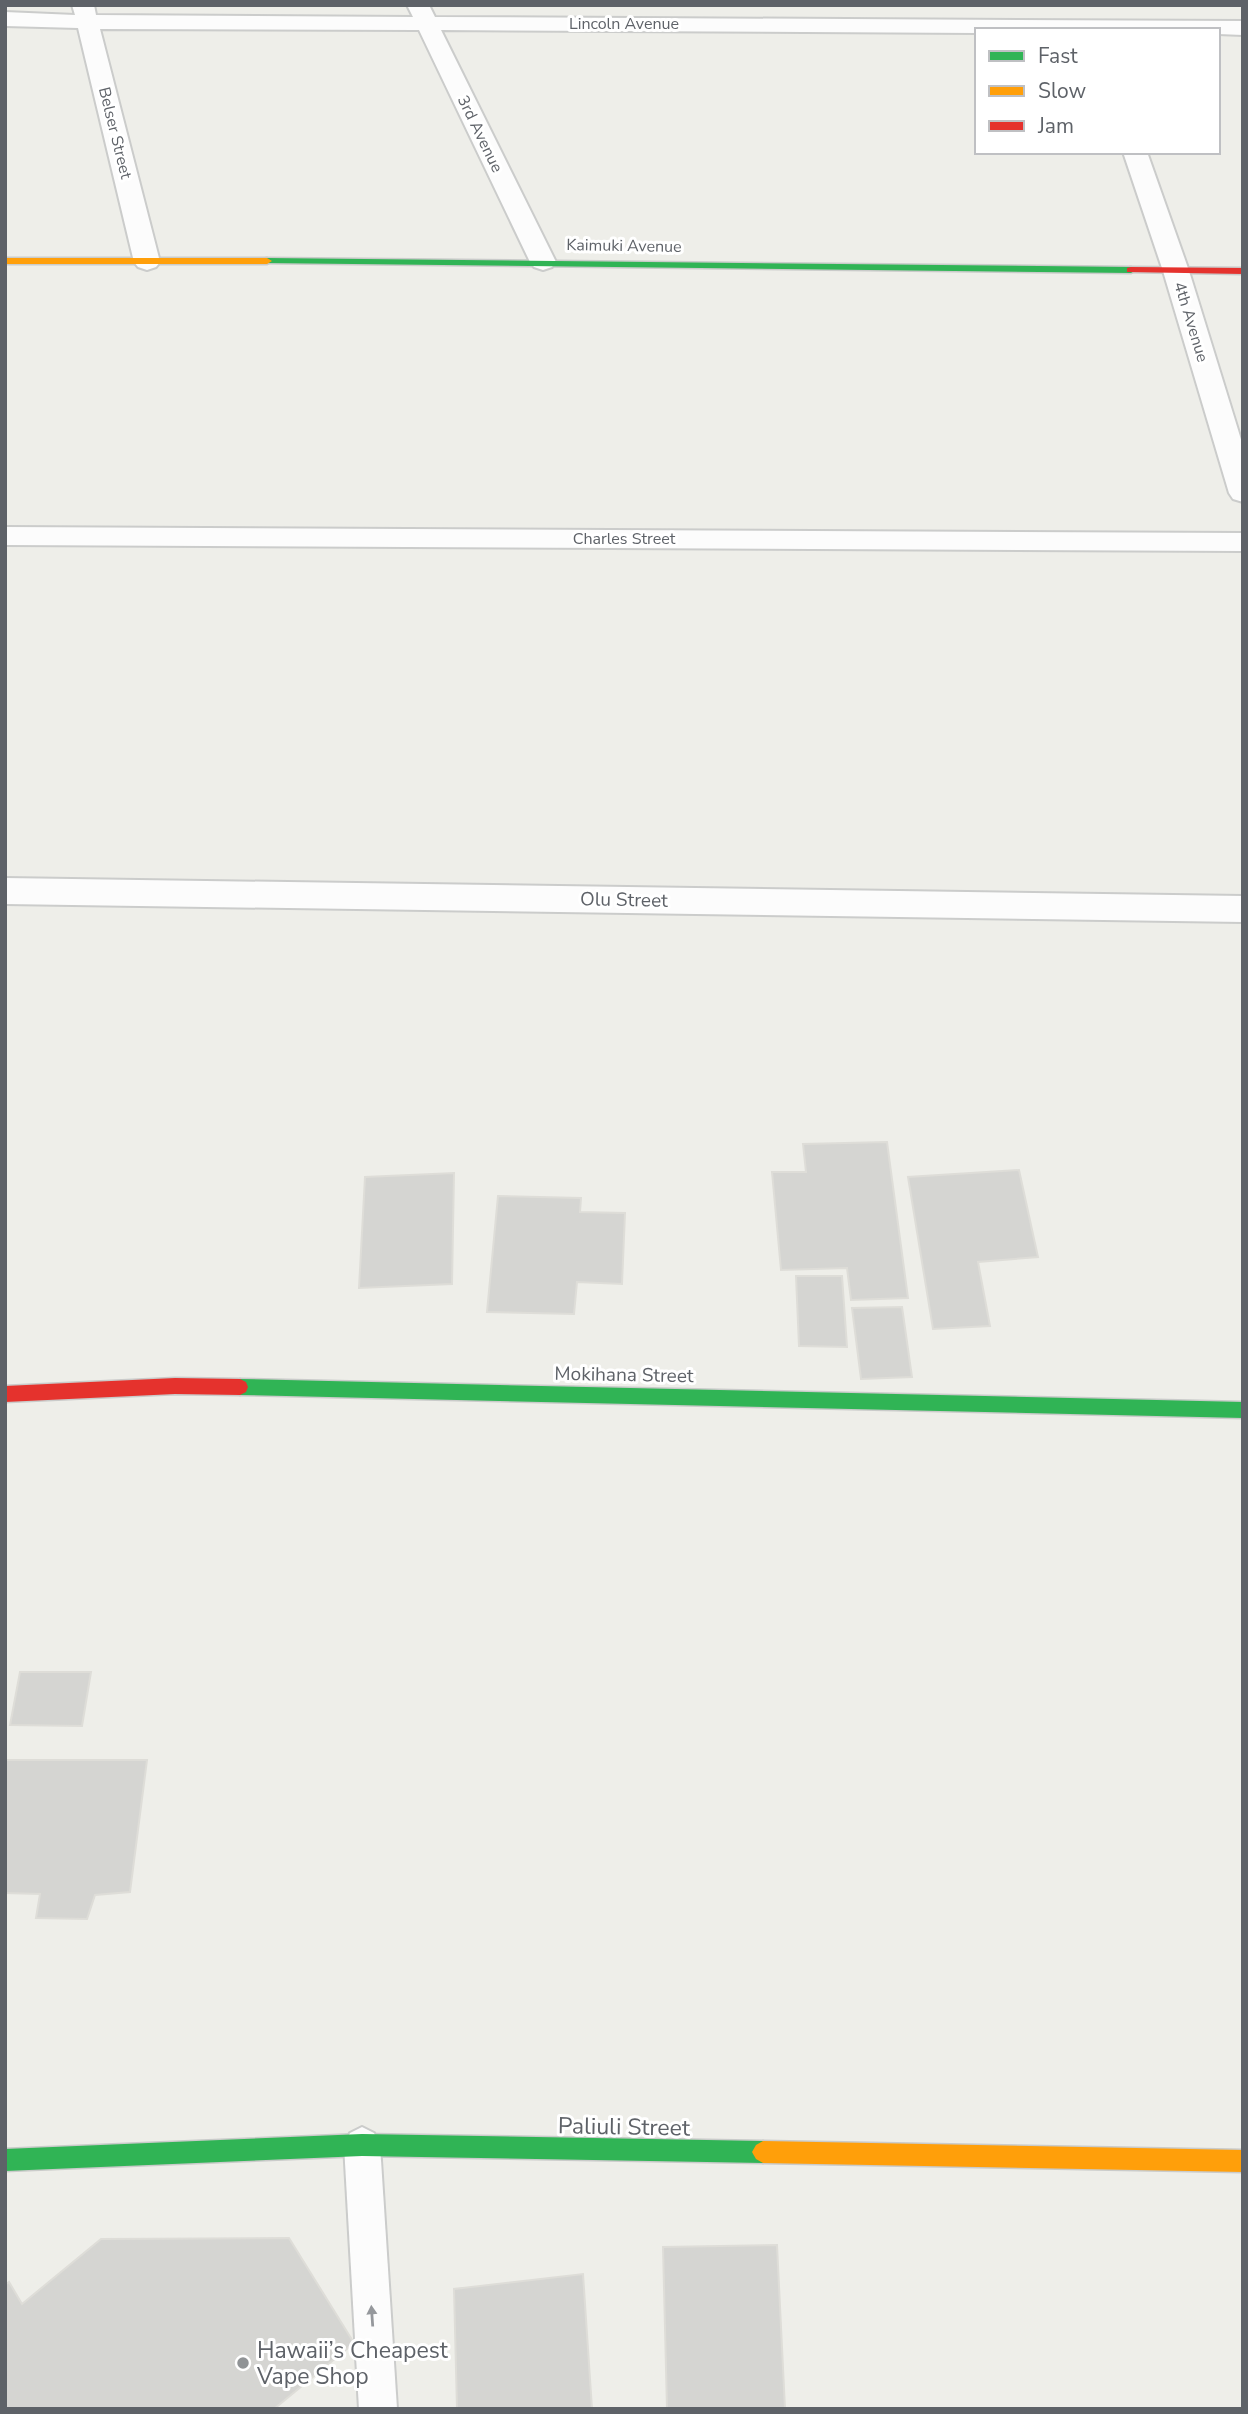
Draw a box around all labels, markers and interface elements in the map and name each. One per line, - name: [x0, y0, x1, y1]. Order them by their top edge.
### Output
- street label: Lincoln Avenue: [569, 13, 679, 35]
- legend: [975, 28, 1220, 154]
- text: Fast: [1038, 42, 1078, 70]
- text: Slow: [1038, 77, 1087, 105]
- street label: Belser Street: [93, 85, 137, 182]
- street label: 3rd Avenue: [452, 92, 508, 176]
- text: Jam: [1037, 112, 1074, 140]
- street label: Kaimuki Avenue: [566, 234, 682, 258]
- street label: 4th Avenue: [1168, 279, 1214, 365]
- street label: Charles Street: [573, 528, 676, 550]
- street label: Olu Street: [580, 886, 668, 914]
- street label: Mokihana Street: [554, 1361, 694, 1389]
- street label: Paliuli Street: [558, 2110, 691, 2144]
- one-way arrow: [366, 2305, 377, 2327]
- place label: Hawaii’s Cheapest Vape Shop: [256, 2335, 449, 2392]
- marker: Hawaii’s Cheapest Vape Shop: [235, 2355, 251, 2371]

